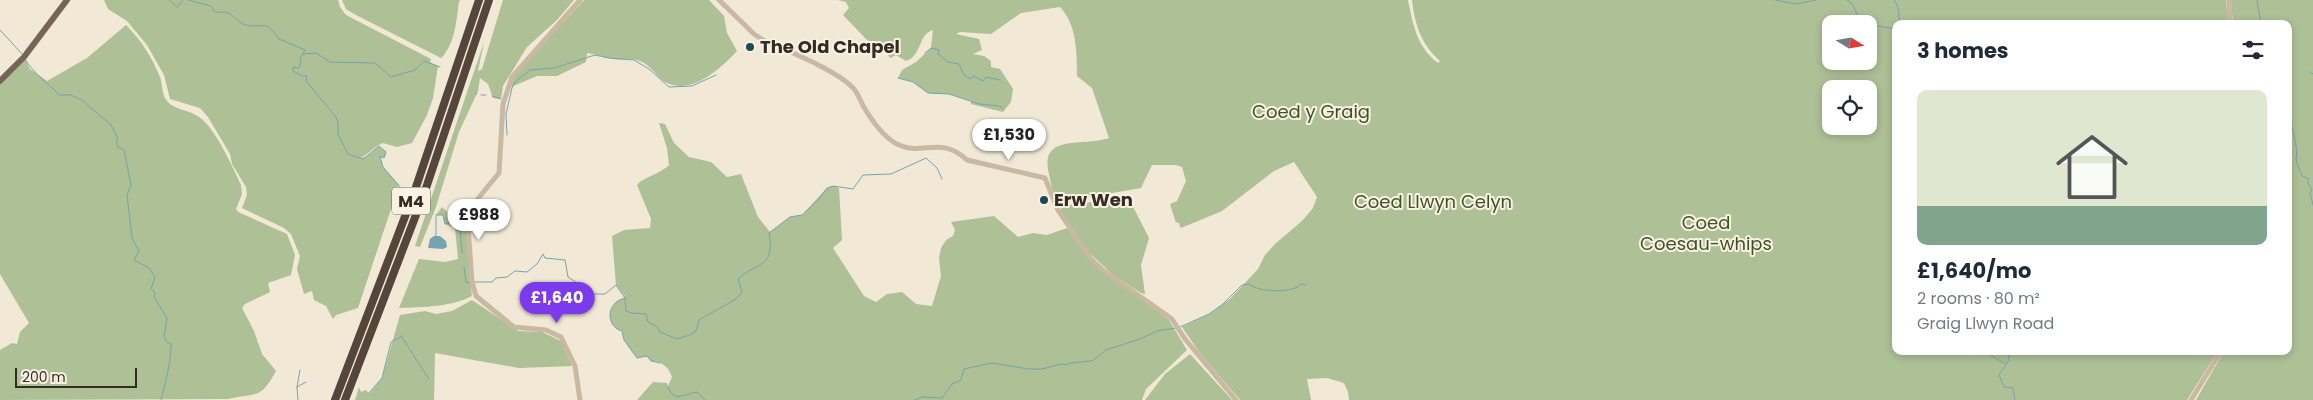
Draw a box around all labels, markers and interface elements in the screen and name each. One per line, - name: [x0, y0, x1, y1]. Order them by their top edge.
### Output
- north arrow: [1822, 15, 1878, 70]
- map controls: [1822, 15, 1877, 135]
- place label: The Old Chapel: [760, 34, 900, 59]
- text: 3 homes: [1917, 36, 2009, 65]
- icon: filters: [2239, 36, 2267, 64]
- marker: The Old Chapel: [744, 41, 756, 53]
- button: locate: [1822, 80, 1877, 135]
- park label: Coed y Graig: [1252, 99, 1370, 124]
- pin: £1,530: [968, 119, 1050, 161]
- icon: home: [2047, 122, 2137, 212]
- text: £1,530: [983, 123, 1035, 146]
- place label: Erw Wen: [1054, 187, 1133, 212]
- road number: M4: [392, 188, 430, 215]
- park label: Coed Llwyn Celyn: [1354, 189, 1512, 214]
- marker: Erw Wen: [1038, 194, 1050, 206]
- pin: £988: [449, 198, 509, 241]
- text: £988: [458, 203, 500, 226]
- park label: Coed Coesau-whips: [1640, 210, 1772, 256]
- text: £1,640/mo: [1917, 256, 2031, 285]
- pin: £1,640: [516, 282, 598, 324]
- text: £1,640: [531, 286, 583, 309]
- text: 2 rooms · 80 m²: [1917, 287, 2040, 310]
- text: Graig Llwyn Road: [1917, 312, 2054, 335]
- scale bar: [15, 365, 138, 388]
- text: 200 m: [22, 367, 66, 387]

